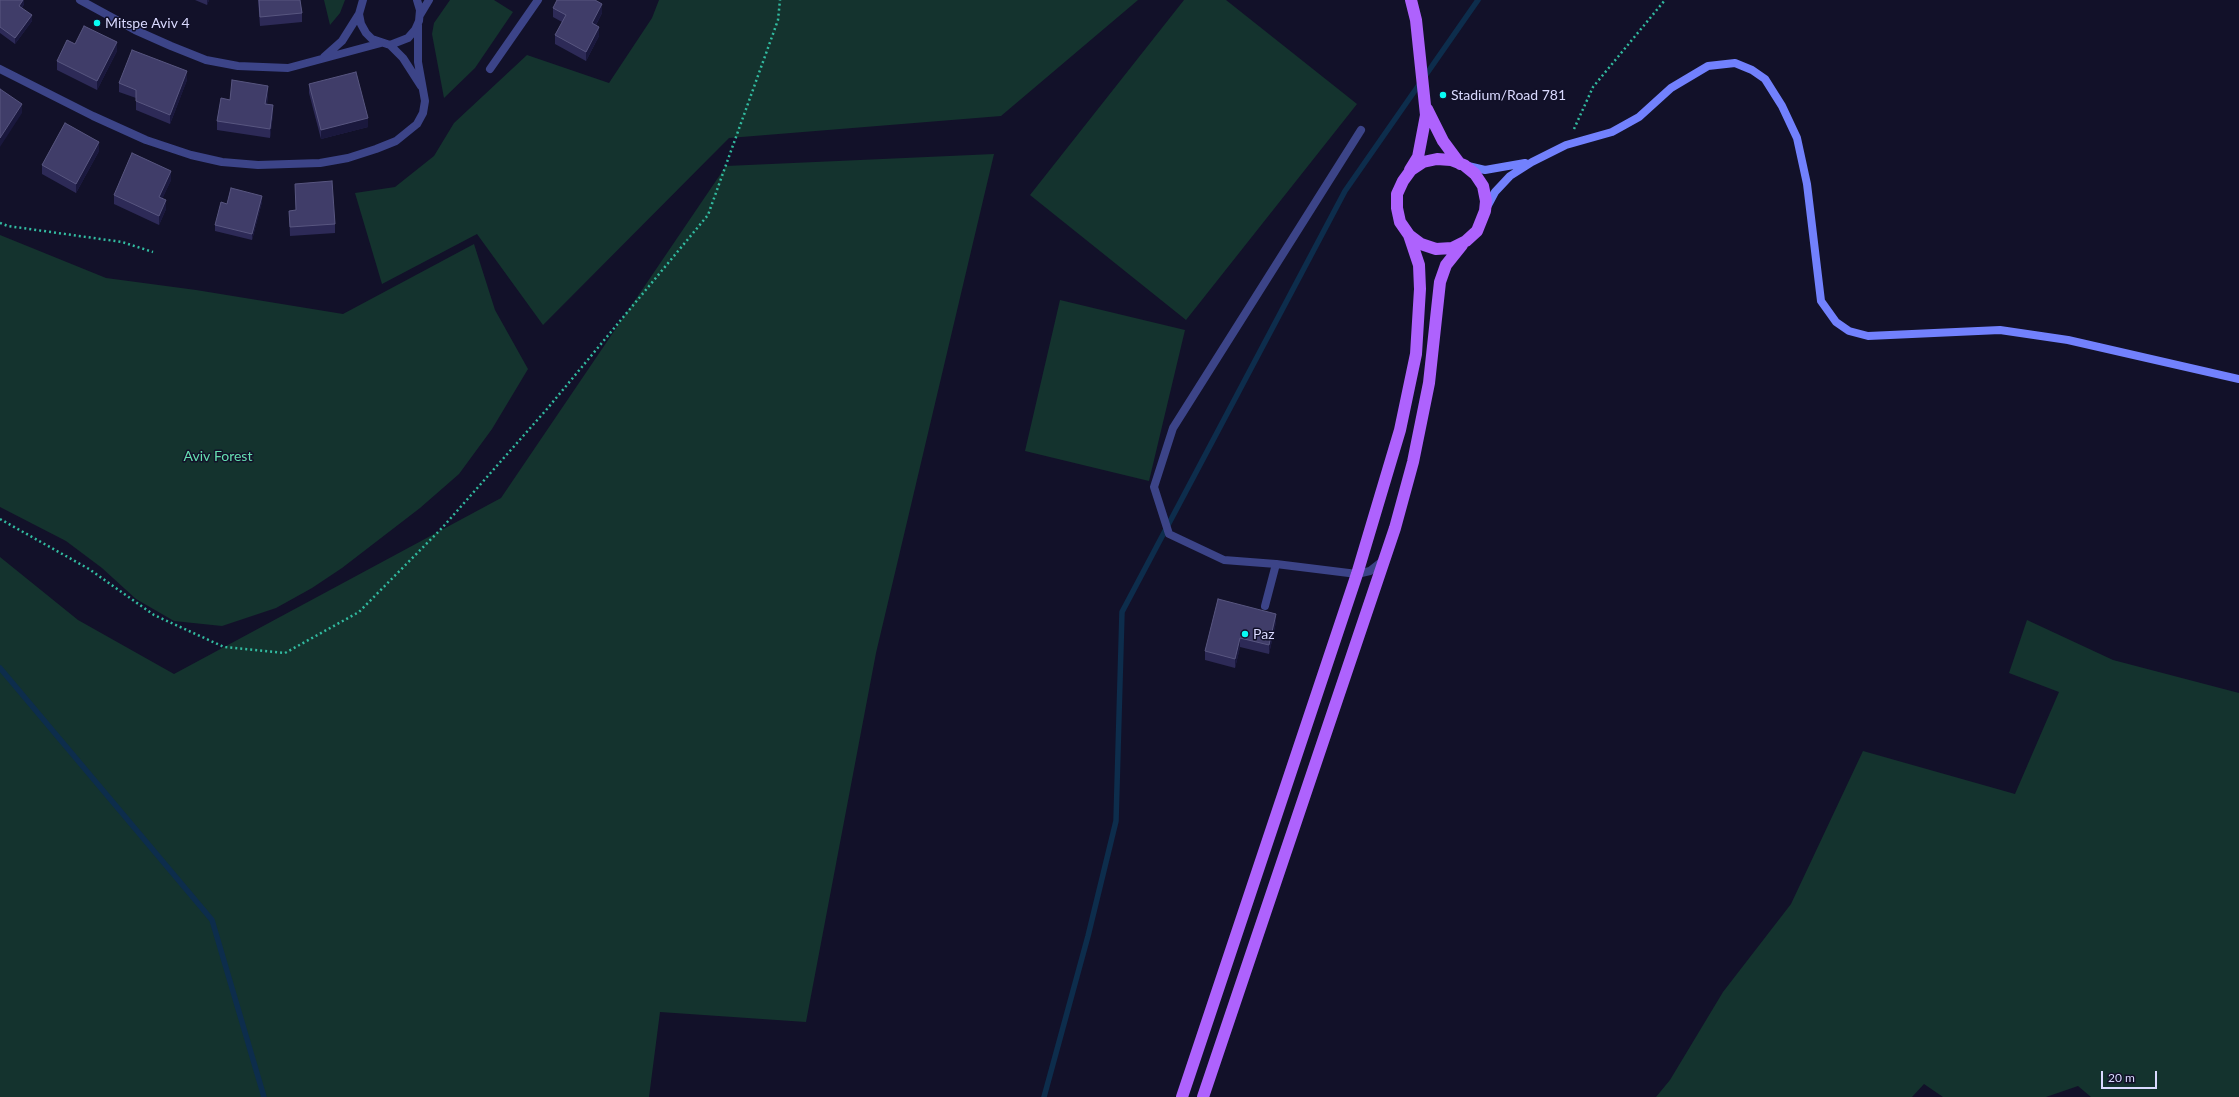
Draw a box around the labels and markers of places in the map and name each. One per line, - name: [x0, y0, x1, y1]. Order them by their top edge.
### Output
- place label: Mitspe Aviv 4: [105, 15, 190, 31]
- marker: Mitspe Aviv 4: [92, 18, 102, 28]
- place label: Stadium/Road 781: [1451, 87, 1566, 103]
- marker: Stadium/Road 781: [1438, 90, 1448, 100]
- place label: Paz: [1253, 626, 1274, 642]
- marker: Paz: [1240, 629, 1250, 639]

